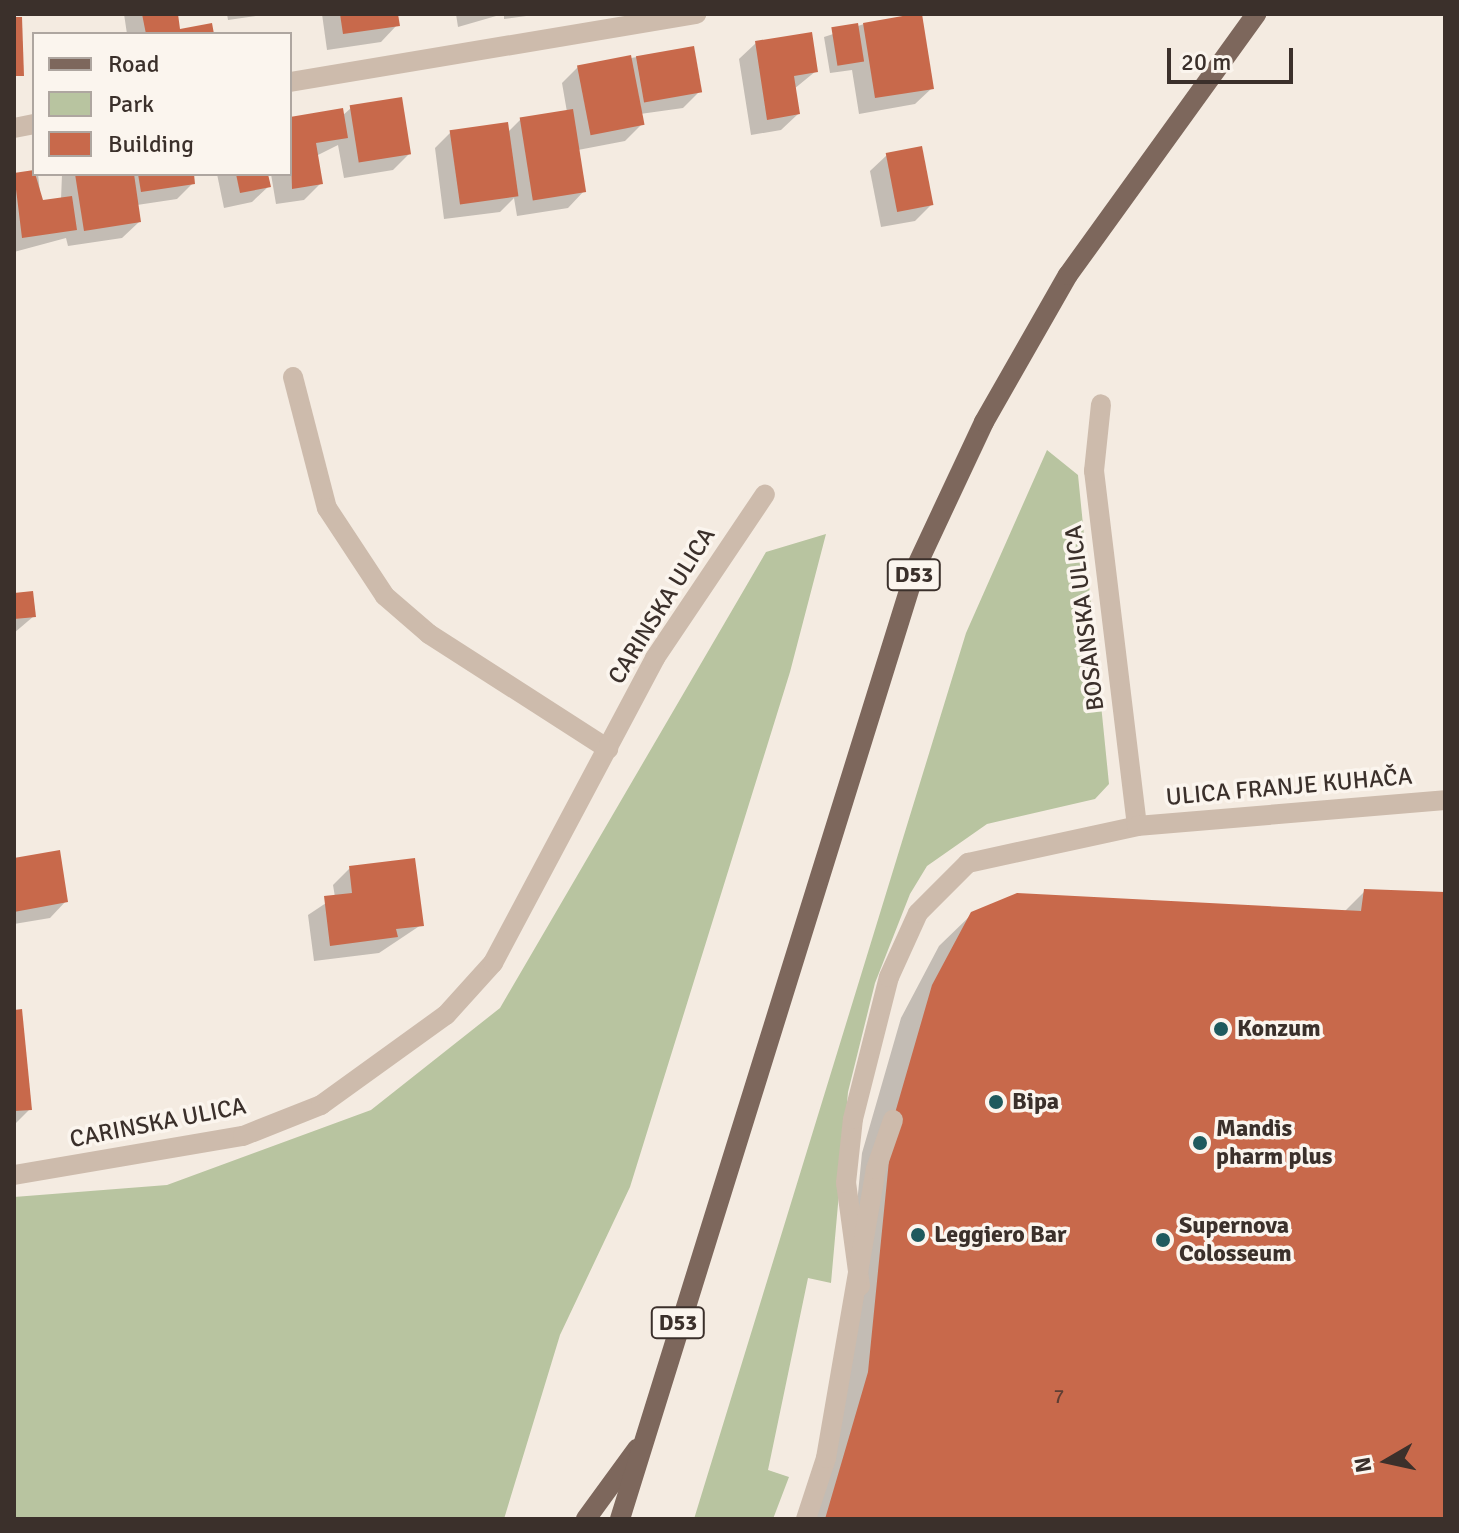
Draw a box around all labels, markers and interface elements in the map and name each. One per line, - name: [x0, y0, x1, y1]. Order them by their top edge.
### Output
- legend: [32, 32, 292, 176]
- scale bar: [1171, 32, 1297, 82]
- text: 20 m: [1181, 47, 1231, 77]
- text: Road: [108, 49, 159, 79]
- text: Park: [108, 89, 154, 119]
- text: Building: [108, 129, 194, 159]
- street label: CARINSKA ULICA: [602, 522, 722, 690]
- street label: BOSANSKA ULICA: [1059, 524, 1111, 712]
- road number: D53: [886, 557, 942, 593]
- street label: ULICA FRANJE KUHAČA: [1165, 762, 1413, 812]
- place label: Konzum: [1237, 1015, 1321, 1043]
- marker: Konzum: [1212, 1020, 1230, 1038]
- place label: Bipa: [1012, 1088, 1059, 1116]
- street label: CARINSKA ULICA: [67, 1092, 249, 1154]
- marker: Bipa: [987, 1093, 1005, 1111]
- place label: Mandis pharm plus: [1216, 1115, 1332, 1171]
- marker: Mandis pharm plus: [1191, 1134, 1209, 1152]
- place label: Supernova Colosseum: [1179, 1212, 1292, 1268]
- place label: Leggiero Bar: [934, 1221, 1067, 1249]
- marker: Leggiero Bar: [909, 1226, 927, 1244]
- marker: Supernova Colosseum: [1154, 1231, 1172, 1249]
- road number: D53: [650, 1305, 706, 1341]
- house number: 7: [1054, 1384, 1064, 1408]
- north arrow: [1347, 1421, 1427, 1501]
- text: N: [1348, 1455, 1377, 1475]

